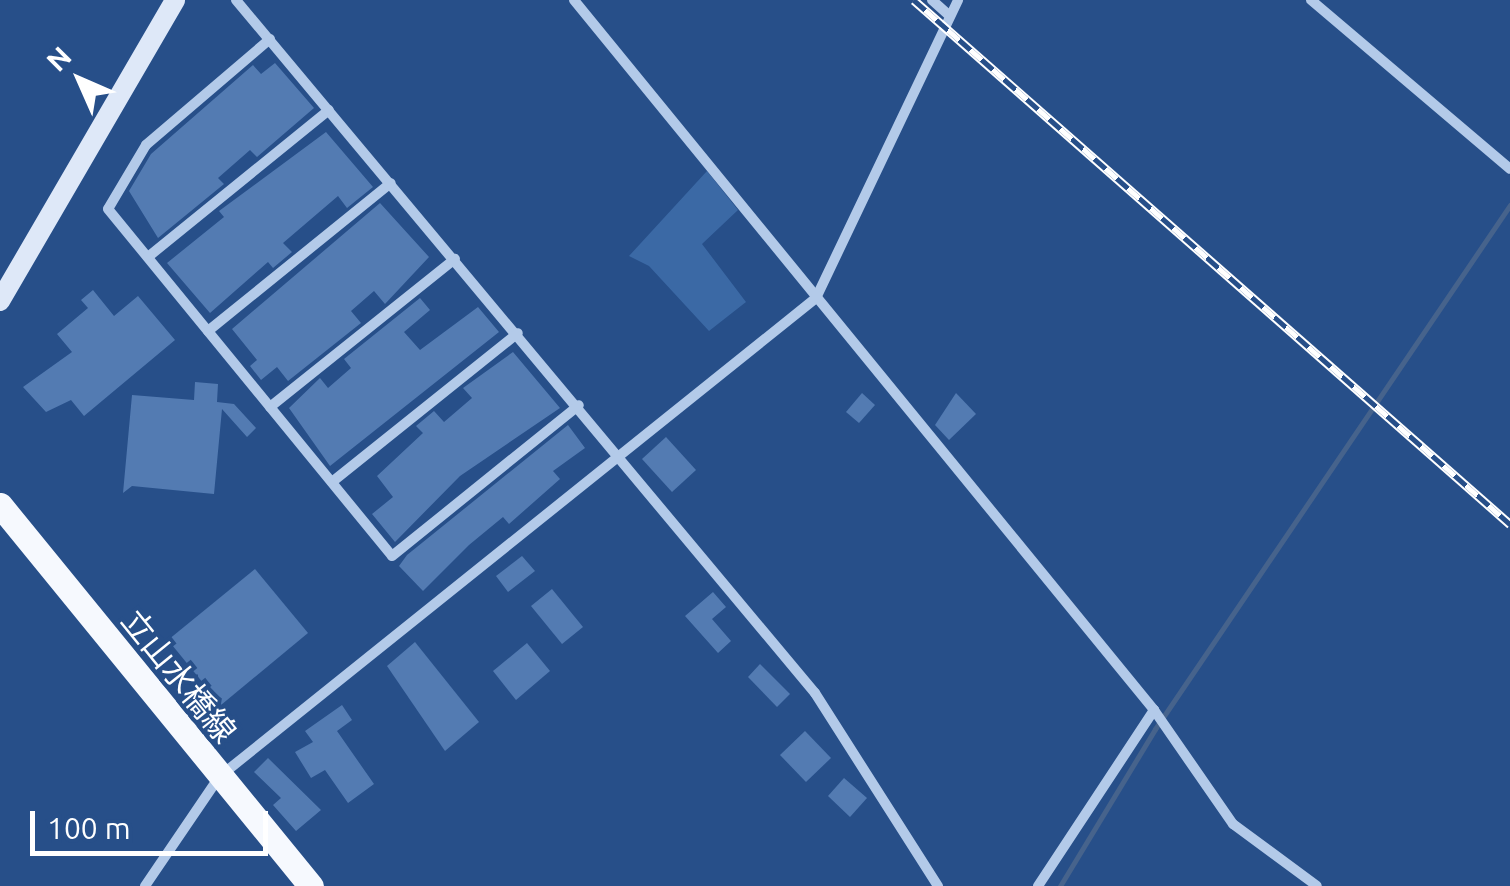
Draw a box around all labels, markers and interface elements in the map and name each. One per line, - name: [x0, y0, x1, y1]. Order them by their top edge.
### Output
- north arrow: [30, 30, 130, 130]
- text: N: [40, 40, 77, 77]
- street label: 立山水橋線: [114, 602, 244, 750]
- scale bar: [35, 791, 272, 853]
- text: 100 m: [47, 811, 131, 845]

